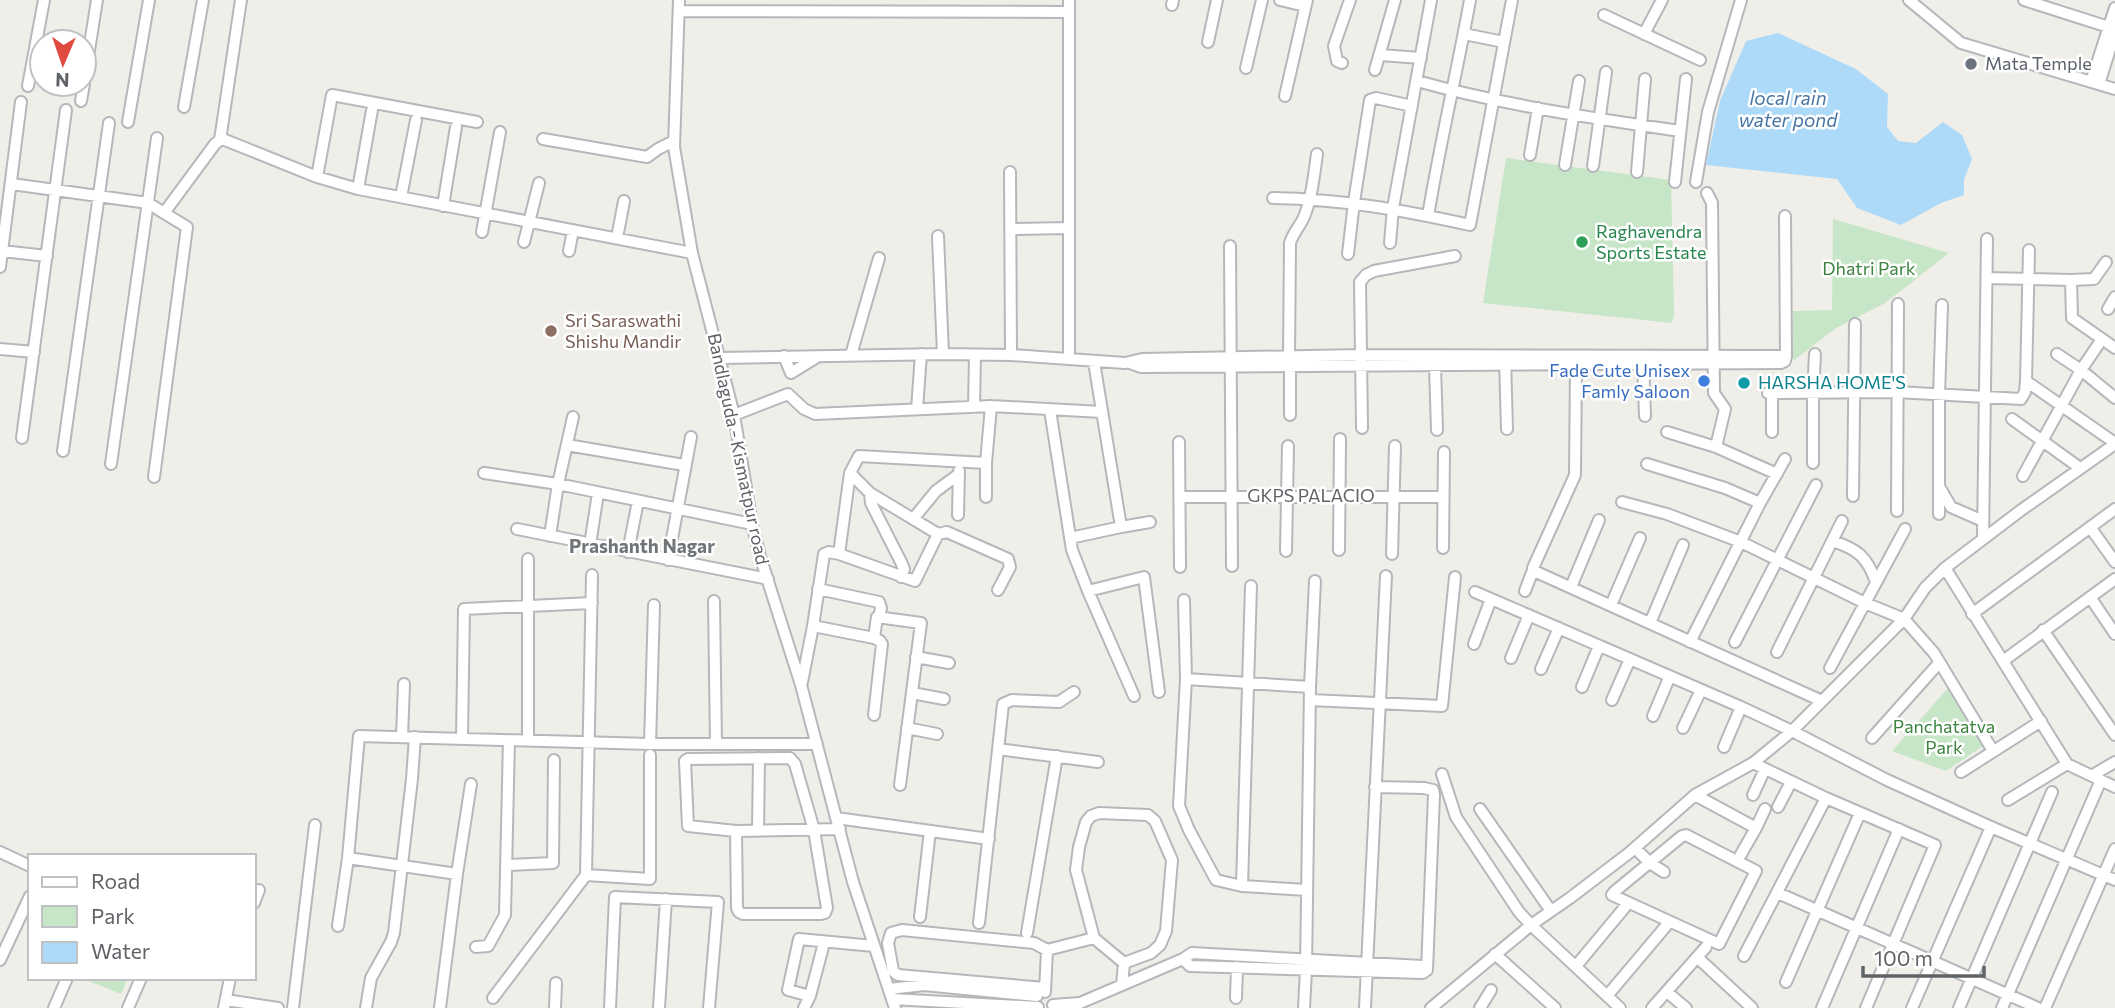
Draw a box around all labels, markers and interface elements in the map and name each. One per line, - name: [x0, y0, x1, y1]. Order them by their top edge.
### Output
- north arrow: [28, 28, 98, 98]
- place label: Mata Temple: [1985, 52, 2092, 74]
- marker: Mata Temple: [1963, 56, 1979, 72]
- text: N: [55, 69, 70, 92]
- water label: local rain water pond: [1739, 86, 1838, 131]
- place label: Raghavendra Sports Estate: [1596, 220, 1706, 263]
- marker: Raghavendra Sports Estate: [1574, 234, 1590, 250]
- park label: Dhatri Park: [1822, 257, 1916, 279]
- place label: Sri Saraswathi Shishu Mandir: [565, 309, 682, 352]
- marker: Sri Saraswathi Shishu Mandir: [543, 323, 559, 339]
- street label: Bandlaguda - Kismatpur road: [704, 331, 774, 567]
- place label: Fade Cute Unisex Famly Saloon: [1549, 359, 1690, 402]
- place label: HARSHA HOME'S: [1758, 371, 1906, 393]
- marker: Fade Cute Unisex Famly Saloon: [1696, 373, 1712, 389]
- marker: HARSHA HOME'S: [1736, 375, 1752, 391]
- street label: GKPS PALACIO: [1247, 484, 1375, 506]
- district label: Prashanth Nagar: [569, 534, 715, 557]
- park label: Panchatatva Park: [1893, 715, 1995, 758]
- legend: [28, 854, 256, 980]
- text: Road: [91, 868, 140, 893]
- text: Park: [91, 903, 135, 928]
- scale bar: [1863, 934, 1984, 978]
- text: Water: [91, 938, 150, 963]
- text: 100 m: [1874, 945, 1933, 970]

